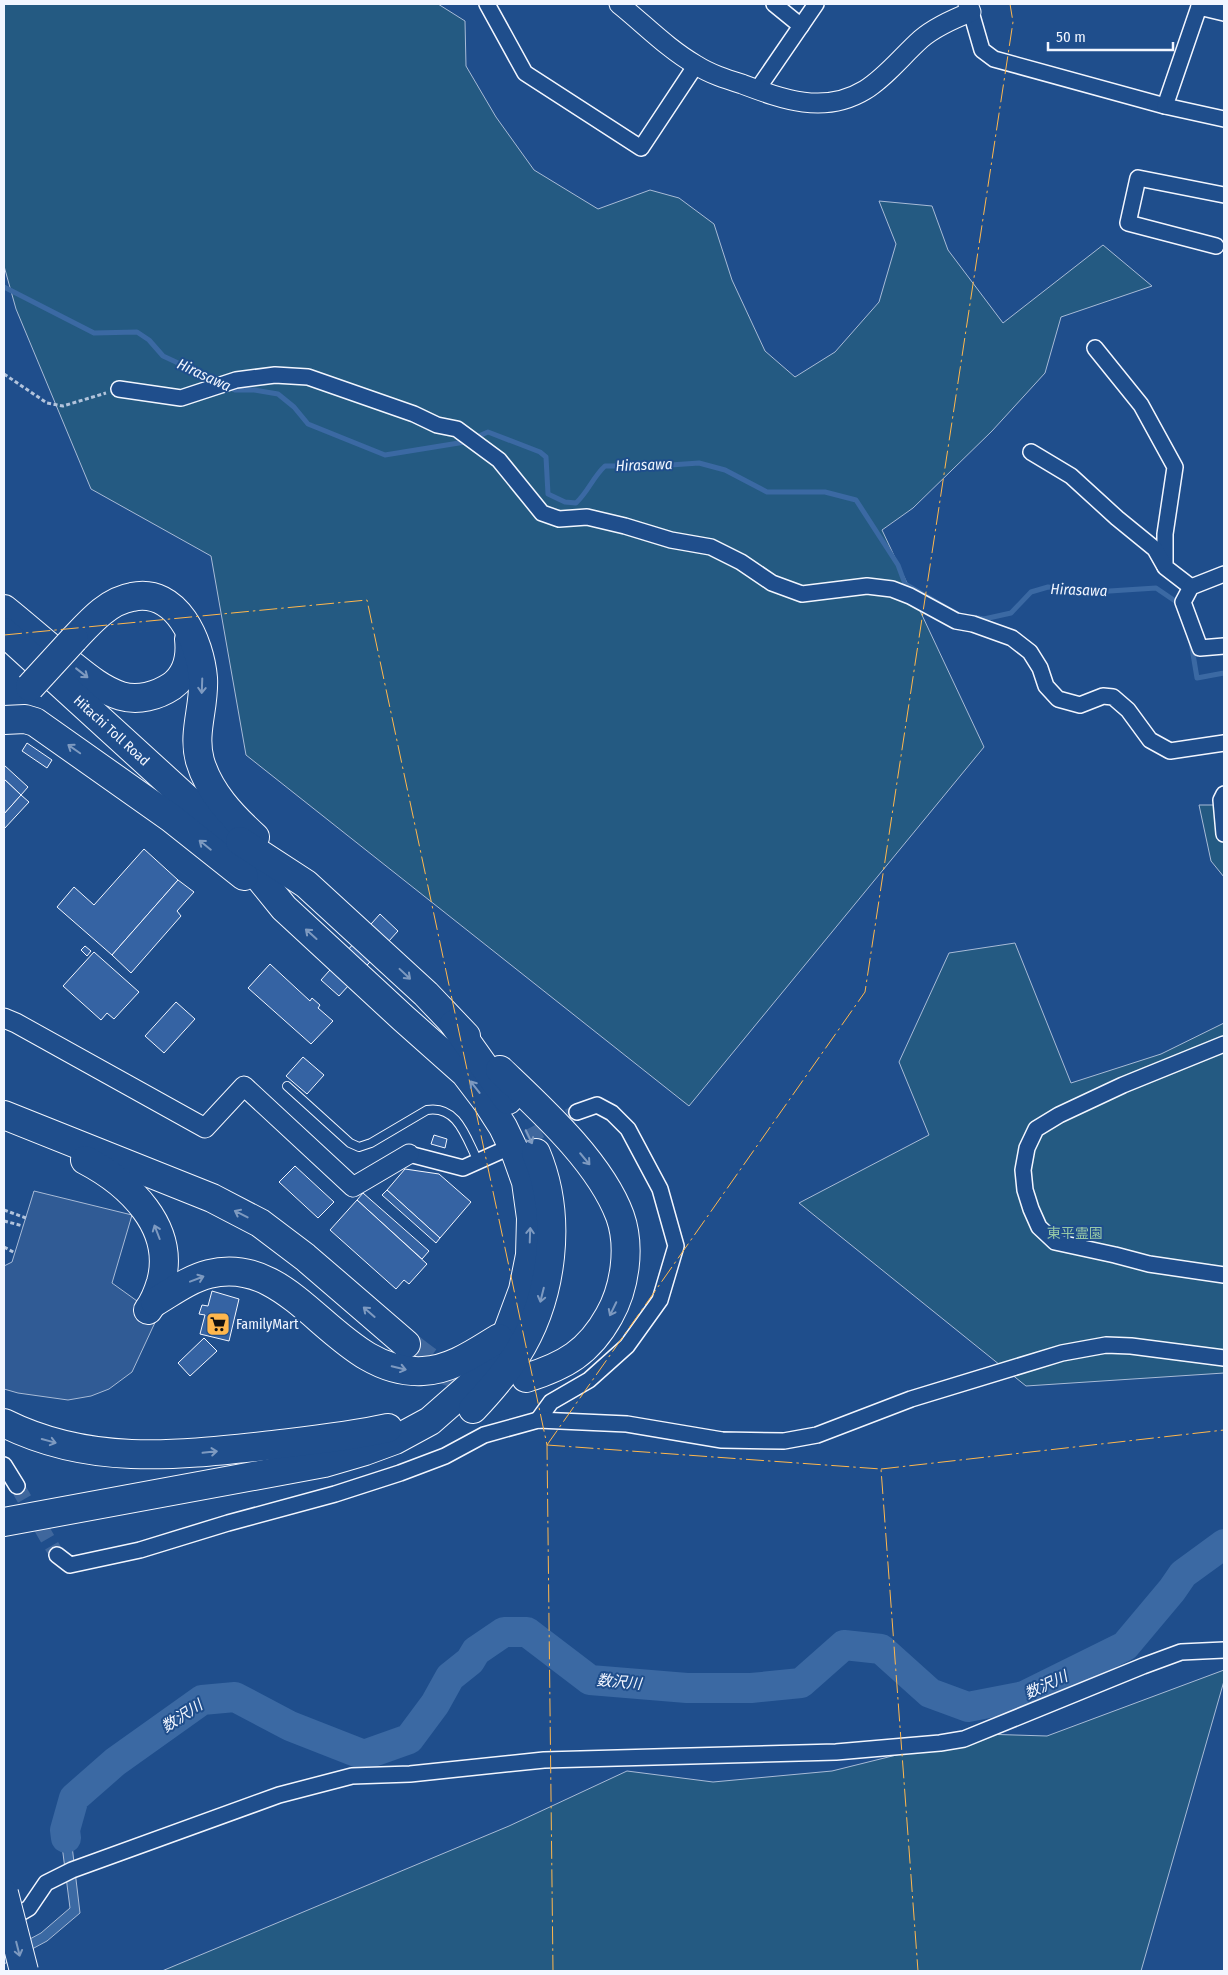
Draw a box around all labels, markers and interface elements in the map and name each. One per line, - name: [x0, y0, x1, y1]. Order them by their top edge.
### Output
- scale bar: [1048, 20, 1173, 52]
- text: 50 m: [1056, 28, 1086, 46]
- water label: Hirasawa: [174, 355, 234, 395]
- water label: Hirasawa: [615, 455, 673, 475]
- water label: Hirasawa: [1050, 580, 1108, 600]
- one-way arrow: [75, 668, 89, 678]
- one-way arrow: [198, 678, 207, 694]
- street label: Hitachi Toll Road: [71, 692, 153, 769]
- one-way arrow: [67, 744, 81, 754]
- one-way arrow: [199, 840, 212, 851]
- one-way arrow: [305, 928, 318, 939]
- one-way arrow: [398, 968, 411, 980]
- one-way arrow: [470, 1081, 481, 1094]
- one-way arrow: [524, 1129, 534, 1144]
- one-way arrow: [580, 1152, 591, 1165]
- one-way arrow: [233, 1208, 248, 1218]
- one-way arrow: [152, 1225, 161, 1240]
- park label: 東平霊園: [1047, 1225, 1103, 1242]
- one-way arrow: [526, 1228, 535, 1244]
- one-way arrow: [189, 1274, 204, 1283]
- one-way arrow: [537, 1287, 547, 1303]
- one-way arrow: [608, 1301, 617, 1316]
- one-way arrow: [363, 1306, 376, 1317]
- supermarket icon: FamilyMart: [205, 1311, 231, 1337]
- place label: FamilyMart: [236, 1316, 299, 1333]
- one-way arrow: [391, 1364, 407, 1373]
- one-way arrow: [40, 1437, 56, 1447]
- one-way arrow: [201, 1447, 217, 1457]
- water label: 数沢川: [1022, 1666, 1072, 1703]
- water label: 数沢川: [596, 1671, 644, 1693]
- water label: 数沢川: [158, 1695, 207, 1736]
- one-way arrow: [14, 1941, 23, 1957]

